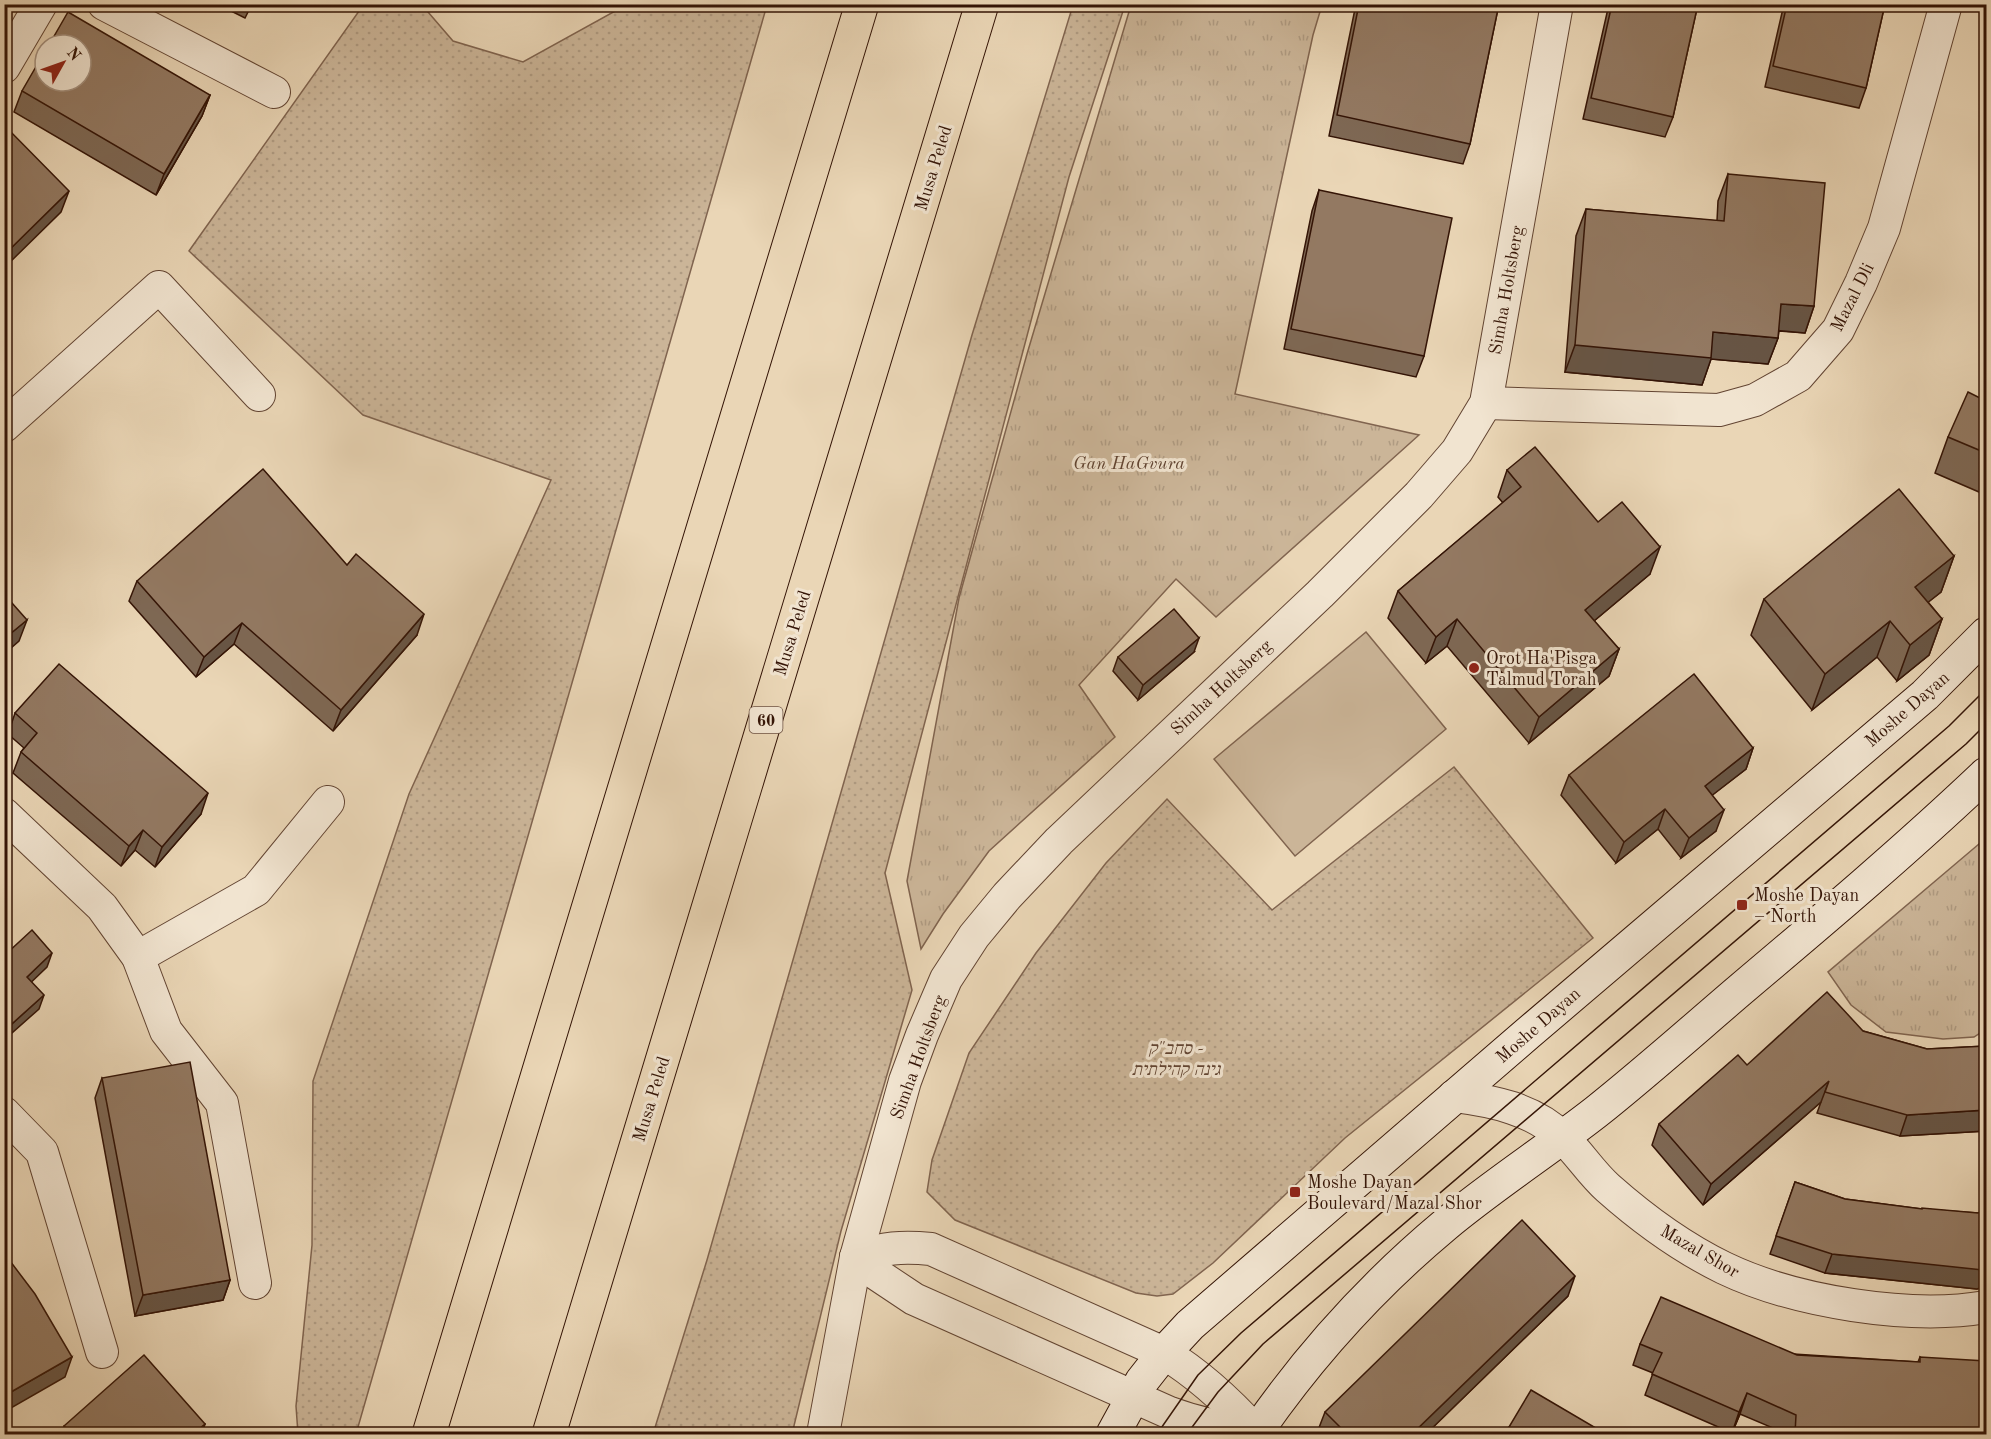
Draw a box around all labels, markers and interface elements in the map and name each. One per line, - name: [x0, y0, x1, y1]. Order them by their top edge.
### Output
- north arrow: [33, 33, 93, 93]
- text: N: [63, 45, 84, 65]
- street label: Musa Peled: [912, 123, 956, 213]
- street label: Simha Holtsberg: [1487, 224, 1527, 356]
- street label: Mazal Dli: [1828, 260, 1878, 335]
- park label: Gan HaGvura: [1073, 455, 1185, 473]
- street label: Musa Peled: [771, 588, 815, 678]
- street label: Simha Holtsberg: [1168, 636, 1276, 739]
- place label: Orot Ha'Pisga Talmud Torah: [1486, 650, 1597, 689]
- marker: Orot Ha'Pisga Talmud Torah: [1467, 661, 1481, 675]
- street label: Moshe Dayan: [1862, 668, 1953, 751]
- road number: 60: [750, 707, 783, 733]
- place label: Moshe Dayan – North: [1754, 887, 1859, 926]
- marker: Moshe Dayan – North: [1735, 898, 1749, 912]
- street label: Moshe Dayan: [1493, 984, 1584, 1067]
- street label: Simha Holtsberg: [888, 993, 950, 1122]
- park label: סחב"ק - גינה קהילתית: [1132, 1040, 1221, 1079]
- street label: Musa Peled: [630, 1054, 674, 1144]
- place label: Moshe Dayan Boulevard/Mazal Shor: [1307, 1174, 1482, 1213]
- marker: Moshe Dayan Boulevard/Mazal Shor: [1288, 1185, 1302, 1199]
- street label: Mazal Shor: [1657, 1222, 1743, 1282]

